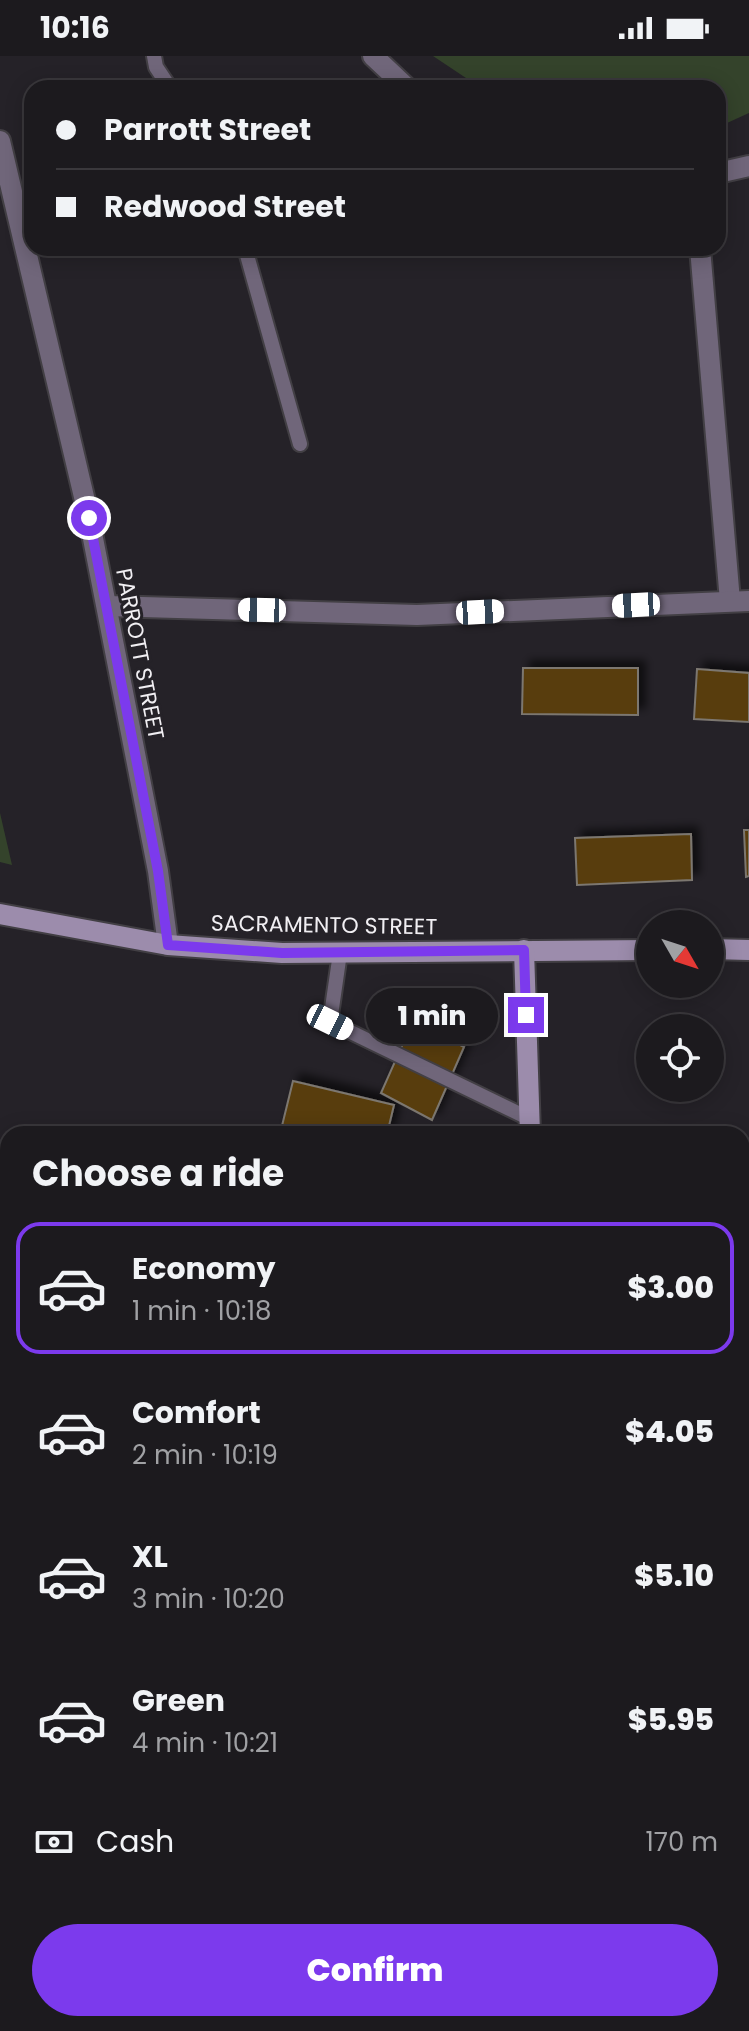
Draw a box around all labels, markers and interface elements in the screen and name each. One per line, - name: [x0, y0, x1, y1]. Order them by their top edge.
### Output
- text: 10:16: [40, 6, 110, 49]
- text: Parrott Street: [104, 108, 311, 151]
- text: Redwood Street: [104, 185, 346, 228]
- route start: [71, 500, 107, 536]
- street label: PARROTT STREET: [108, 566, 172, 742]
- car: [611, 592, 661, 618]
- car: [238, 598, 286, 622]
- car: [455, 599, 505, 625]
- street label: SACRAMENTO STREET: [211, 908, 438, 942]
- north arrow: [636, 910, 724, 998]
- map controls: [636, 910, 724, 1102]
- callout: 1 min: [366, 987, 498, 1043]
- route end: [508, 997, 544, 1033]
- text: 1 min: [398, 998, 466, 1034]
- car: [303, 1001, 357, 1043]
- button: locate: [636, 1014, 724, 1102]
- text: Choose a ride: [32, 1148, 284, 1199]
- text: Economy: [132, 1247, 276, 1290]
- icon: car: [36, 1252, 108, 1324]
- text: $3.00: [627, 1266, 714, 1309]
- text: 1 min · 10:18: [132, 1293, 271, 1329]
- text: Comfort: [132, 1391, 261, 1434]
- icon: car: [36, 1396, 108, 1468]
- text: $4.05: [625, 1410, 714, 1453]
- text: 2 min · 10:19: [132, 1437, 278, 1473]
- text: XL: [132, 1535, 168, 1578]
- icon: car: [36, 1540, 108, 1612]
- text: $5.10: [634, 1554, 714, 1597]
- text: 3 min · 10:20: [132, 1581, 285, 1617]
- text: Green: [132, 1679, 225, 1722]
- icon: car: [36, 1684, 108, 1756]
- text: $5.95: [628, 1698, 714, 1741]
- text: 4 min · 10:21: [132, 1725, 278, 1761]
- icon: cash: [32, 1820, 76, 1864]
- text: Cash: [96, 1820, 174, 1863]
- text: 170 m: [645, 1824, 718, 1860]
- button: Confirm: [32, 1924, 718, 2016]

